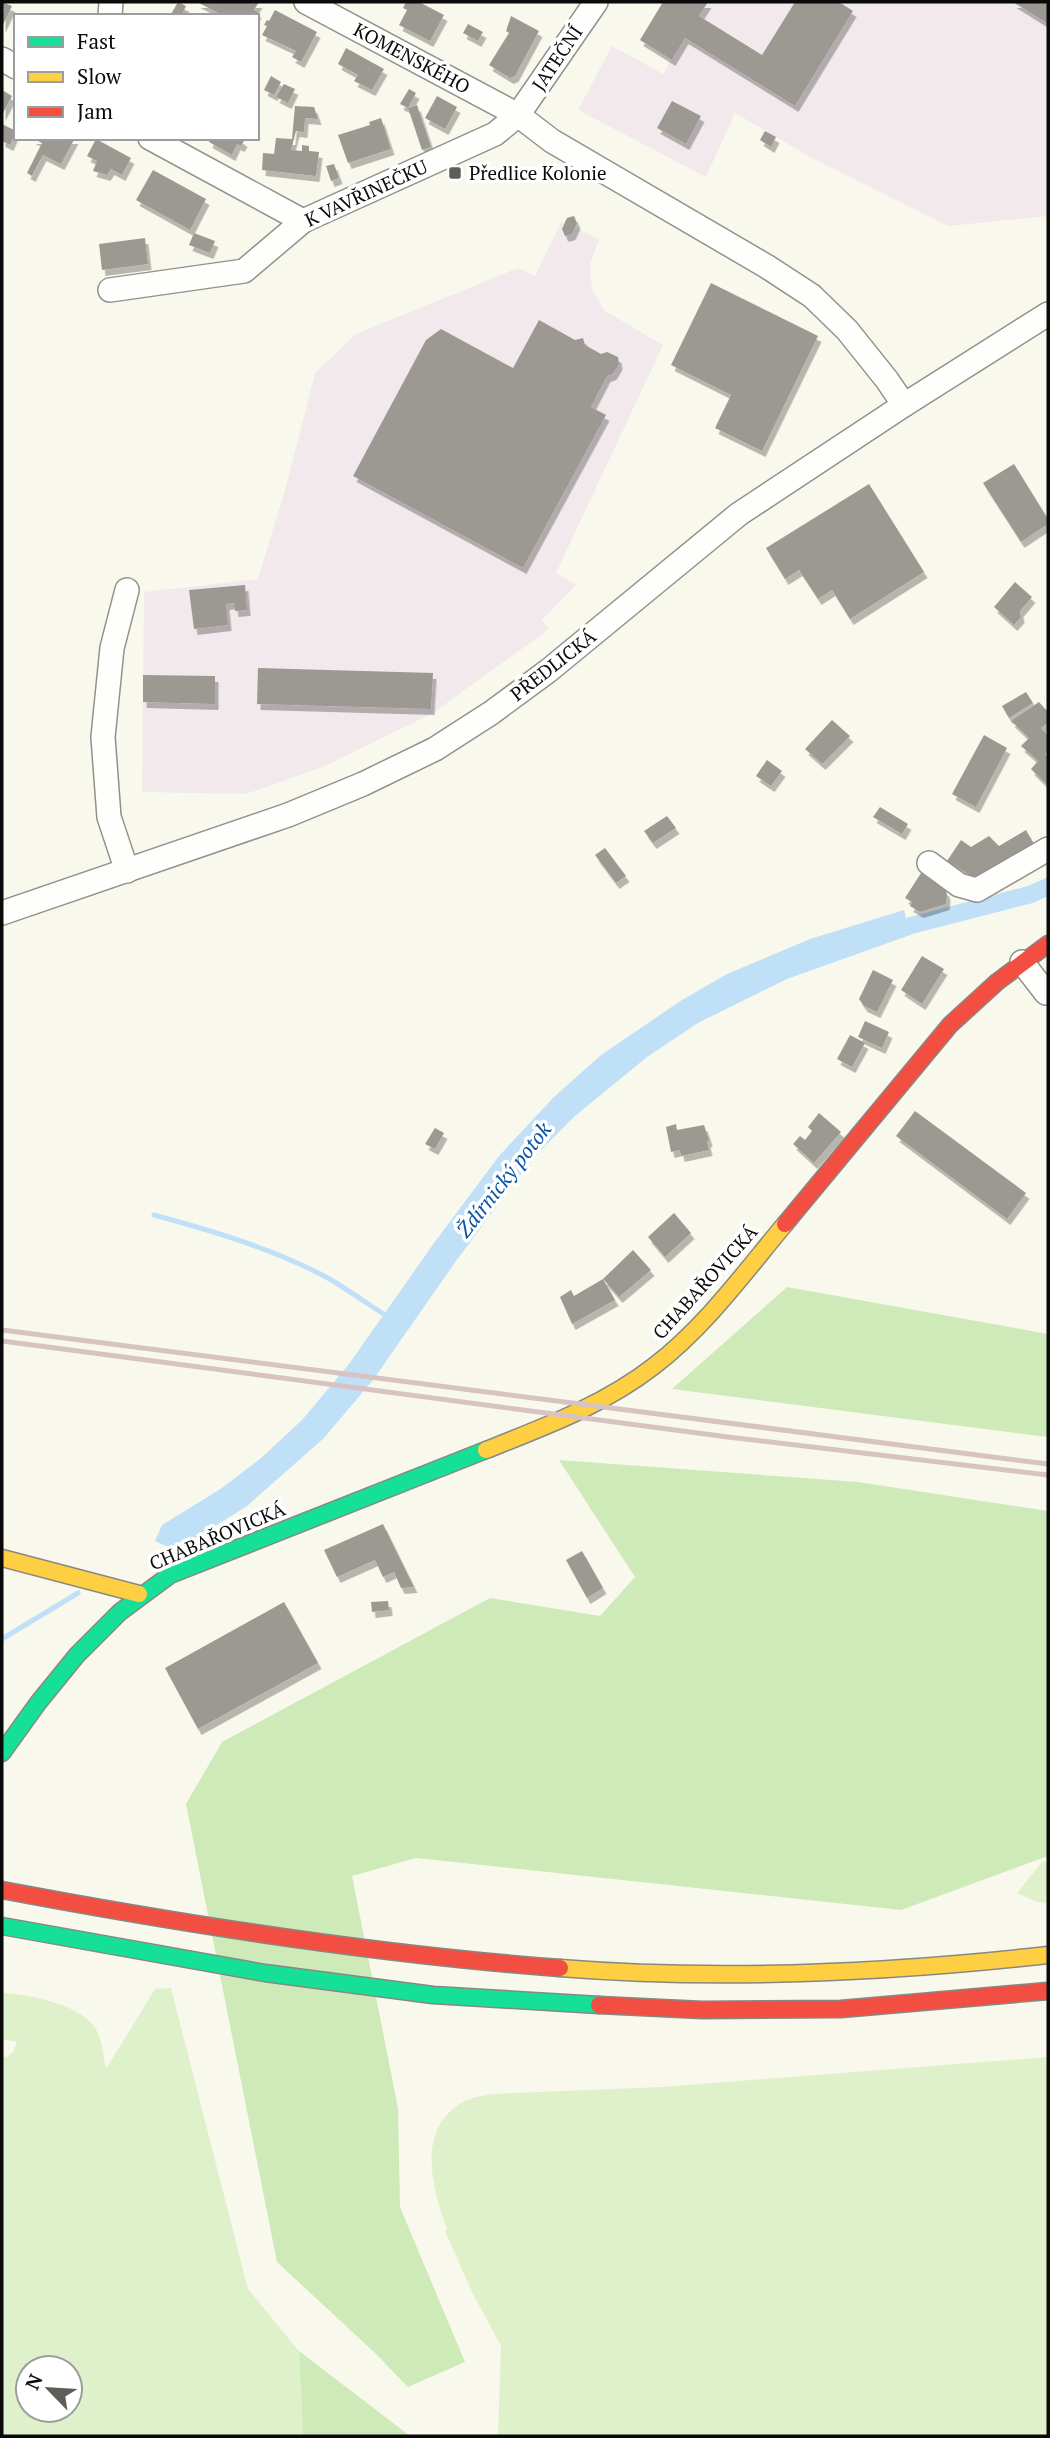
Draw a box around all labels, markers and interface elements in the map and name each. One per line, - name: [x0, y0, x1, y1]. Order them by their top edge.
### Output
- legend: [14, 14, 259, 140]
- street label: KOMENSKÉHO: [350, 16, 475, 99]
- street label: JATEČNÍ: [526, 20, 588, 95]
- text: Fast: [77, 27, 116, 55]
- text: Slow: [77, 62, 122, 90]
- text: Jam: [77, 97, 113, 125]
- street label: K VAVŘINEČKU: [300, 153, 431, 232]
- place label: Předlice Kolonie: [469, 160, 607, 185]
- marker: Předlice Kolonie: [447, 165, 463, 181]
- street label: PŘEDLICKÁ: [505, 623, 601, 706]
- water label: Ždírnický potok: [449, 1115, 558, 1243]
- street label: CHABAŘOVICKÁ: [647, 1219, 763, 1344]
- street label: CHABAŘOVICKÁ: [145, 1496, 289, 1575]
- north arrow: [14, 2354, 84, 2424]
- text: N: [19, 2369, 48, 2393]

